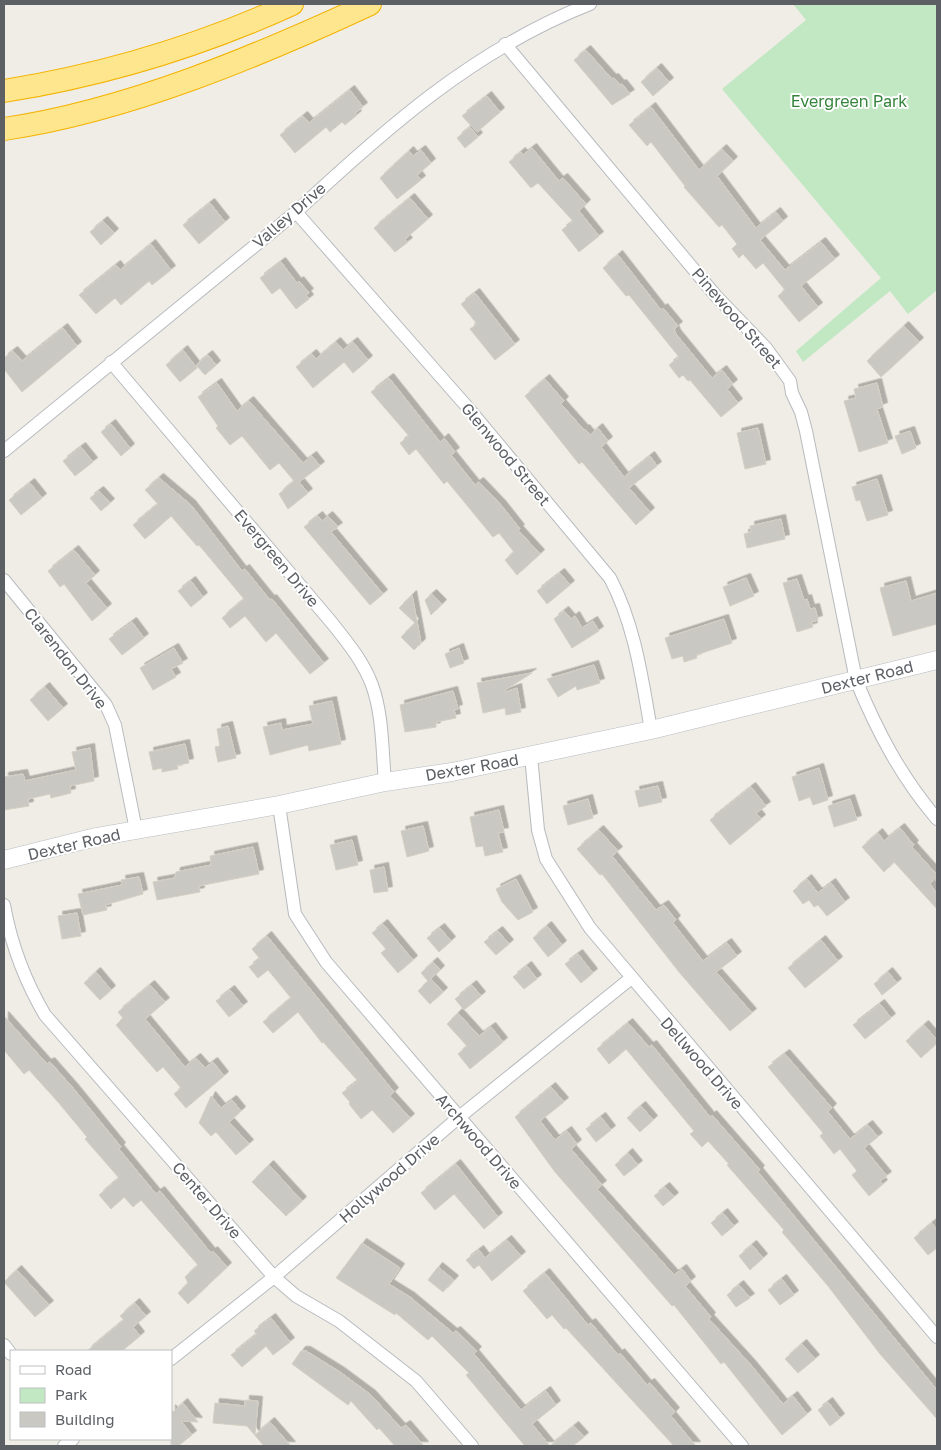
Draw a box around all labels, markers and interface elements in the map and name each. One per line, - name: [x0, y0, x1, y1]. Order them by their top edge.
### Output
- park label: Evergreen Park: [791, 91, 907, 111]
- street label: Valley Drive: [248, 178, 330, 252]
- street label: Pinewood Street: [688, 264, 786, 372]
- street label: Glenwood Street: [457, 398, 555, 510]
- street label: Evergreen Drive: [230, 505, 324, 611]
- street label: Clarendon Drive: [20, 603, 112, 713]
- street label: Dexter Road: [819, 656, 915, 698]
- street label: Dexter Road: [424, 749, 520, 785]
- street label: Dexter Road: [26, 824, 122, 864]
- street label: Dellwood Drive: [656, 1013, 748, 1113]
- street label: Archwood Drive: [432, 1089, 526, 1193]
- street label: Hollywood Drive: [335, 1129, 443, 1227]
- street label: Center Drive: [168, 1157, 246, 1243]
- legend: [10, 1350, 172, 1440]
- text: Road: [55, 1360, 92, 1378]
- text: Park: [55, 1385, 88, 1403]
- text: Building: [55, 1410, 115, 1428]

